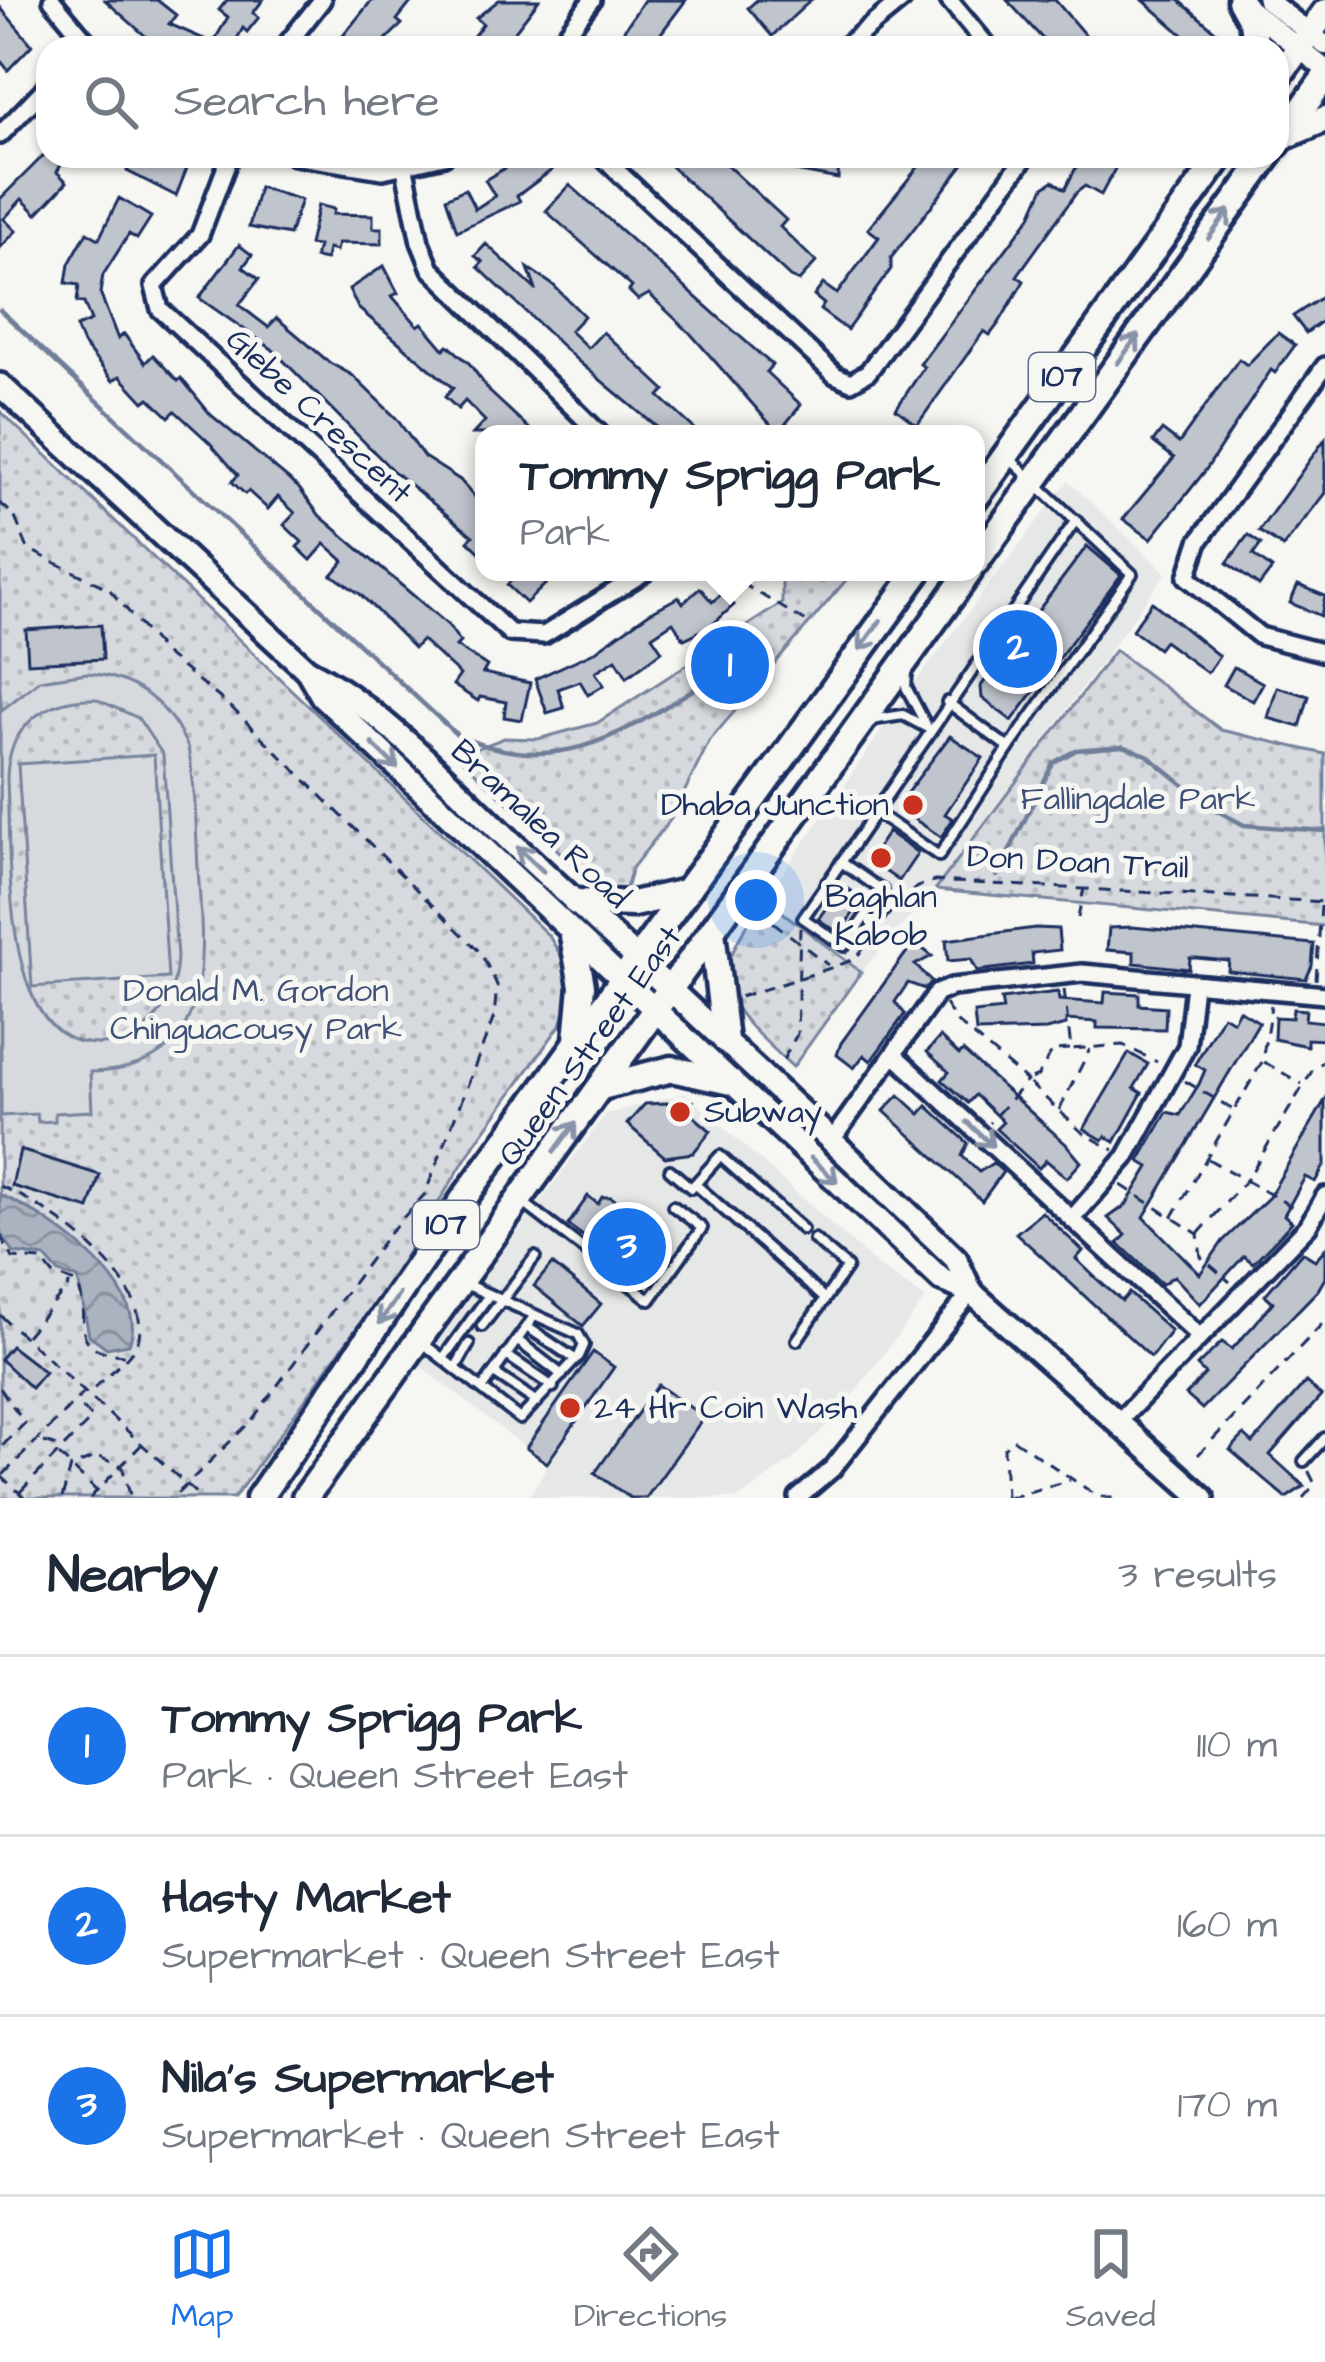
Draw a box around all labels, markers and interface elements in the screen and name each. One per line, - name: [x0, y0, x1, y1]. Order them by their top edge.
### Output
- search box: [36, 36, 1289, 168]
- icon: search: [78, 69, 144, 135]
- text: Search here: [174, 71, 440, 133]
- one-way arrow: [1205, 208, 1231, 241]
- street label: Glebe Crescent: [216, 317, 422, 515]
- one-way arrow: [1115, 333, 1141, 366]
- road number: 107: [1029, 353, 1095, 401]
- popup: [475, 425, 985, 581]
- text: Tommy Sprigg Park: [520, 445, 940, 507]
- text: Park: [520, 507, 610, 561]
- pin: 2: [979, 604, 1057, 694]
- one-way arrow: [858, 618, 884, 651]
- pin: 1: [691, 620, 769, 710]
- street label: Bramalea Road: [440, 729, 640, 919]
- one-way arrow: [370, 741, 399, 769]
- park label: Fallingdale Park: [1021, 776, 1255, 824]
- place label: Dhaba Junction: [661, 782, 889, 828]
- marker: Dhaba Junction: [900, 792, 926, 818]
- street label: Don Doan Trail: [966, 833, 1190, 891]
- one-way arrow: [515, 845, 545, 873]
- marker: Baghlan Kabob: [868, 845, 894, 871]
- your location: [726, 870, 786, 930]
- place label: Baghlan Kabob: [825, 874, 937, 958]
- street label: Queen Street East: [487, 916, 693, 1176]
- park label: Donald M. Gordon Chinguacousy Park: [110, 968, 402, 1054]
- place label: Subway: [704, 1089, 822, 1136]
- marker: Subway: [667, 1099, 693, 1125]
- one-way arrow: [965, 1120, 995, 1147]
- one-way arrow: [552, 1121, 577, 1154]
- one-way arrow: [809, 1155, 839, 1183]
- road number: 107: [413, 1201, 479, 1249]
- pin: 3: [588, 1202, 666, 1292]
- one-way arrow: [377, 1292, 402, 1325]
- place label: 24 Hr Coin Wash: [594, 1385, 858, 1431]
- marker: 24 Hr Coin Wash: [557, 1395, 583, 1421]
- text: Nearby: [48, 1541, 218, 1612]
- text: 3 results: [1118, 1549, 1277, 1603]
- text: Tommy Sprigg Park: [162, 1688, 582, 1750]
- text: 1: [85, 1719, 90, 1773]
- text: 110 m: [1196, 1719, 1277, 1773]
- text: Park · Queen Street East: [162, 1750, 628, 1804]
- text: Hasty Market: [162, 1868, 451, 1930]
- text: 2: [76, 1899, 98, 1953]
- text: 160 m: [1177, 1899, 1277, 1953]
- text: Supermarket · Queen Street East: [162, 1930, 780, 1984]
- text: Nila’s Supermarket: [162, 2048, 554, 2110]
- text: 3: [77, 2079, 97, 2133]
- text: 170 m: [1177, 2079, 1277, 2133]
- text: Supermarket · Queen Street East: [162, 2110, 780, 2164]
- tab: Map: [169, 2221, 235, 2339]
- tab: Directions: [574, 2221, 727, 2339]
- tab: Saved: [1066, 2221, 1156, 2339]

